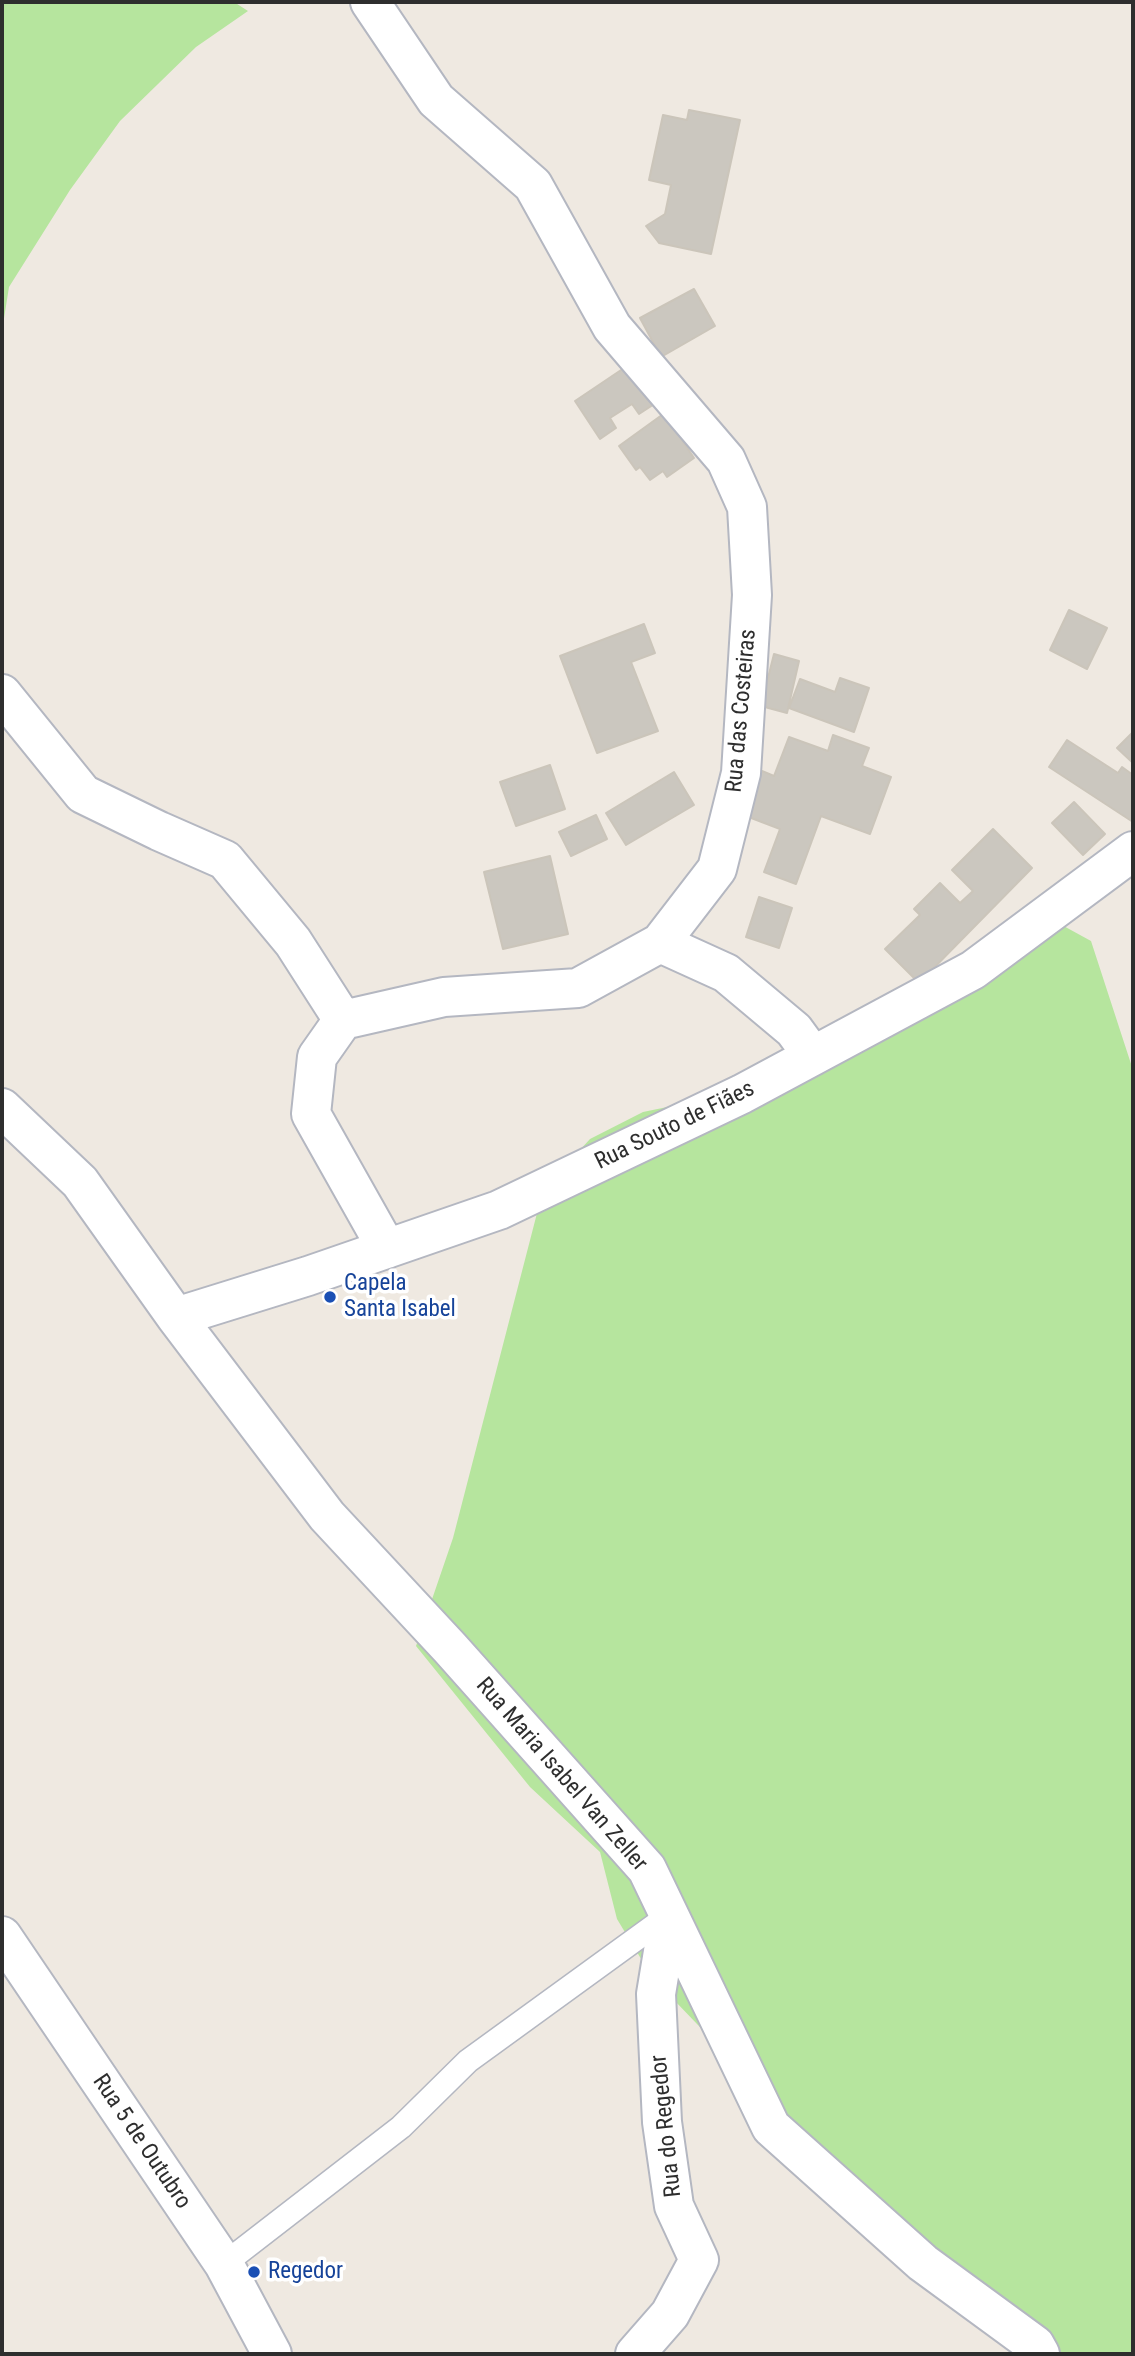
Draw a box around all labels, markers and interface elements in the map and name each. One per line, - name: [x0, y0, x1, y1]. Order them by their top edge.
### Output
- street label: Rua das Costeiras: [721, 628, 763, 794]
- street label: Rua Souto de Fiães: [591, 1076, 759, 1176]
- place label: Capela Santa Isabel: [344, 1270, 456, 1324]
- marker: Capela Santa Isabel: [322, 1289, 338, 1305]
- street label: Rua Maria Isabel Van Zeller: [469, 1673, 653, 1877]
- street label: Rua do Regedor: [646, 2053, 688, 2199]
- street label: Rua 5 de Outubro: [86, 2070, 196, 2214]
- place label: Regedor: [268, 2258, 343, 2286]
- marker: Regedor: [246, 2264, 262, 2280]

